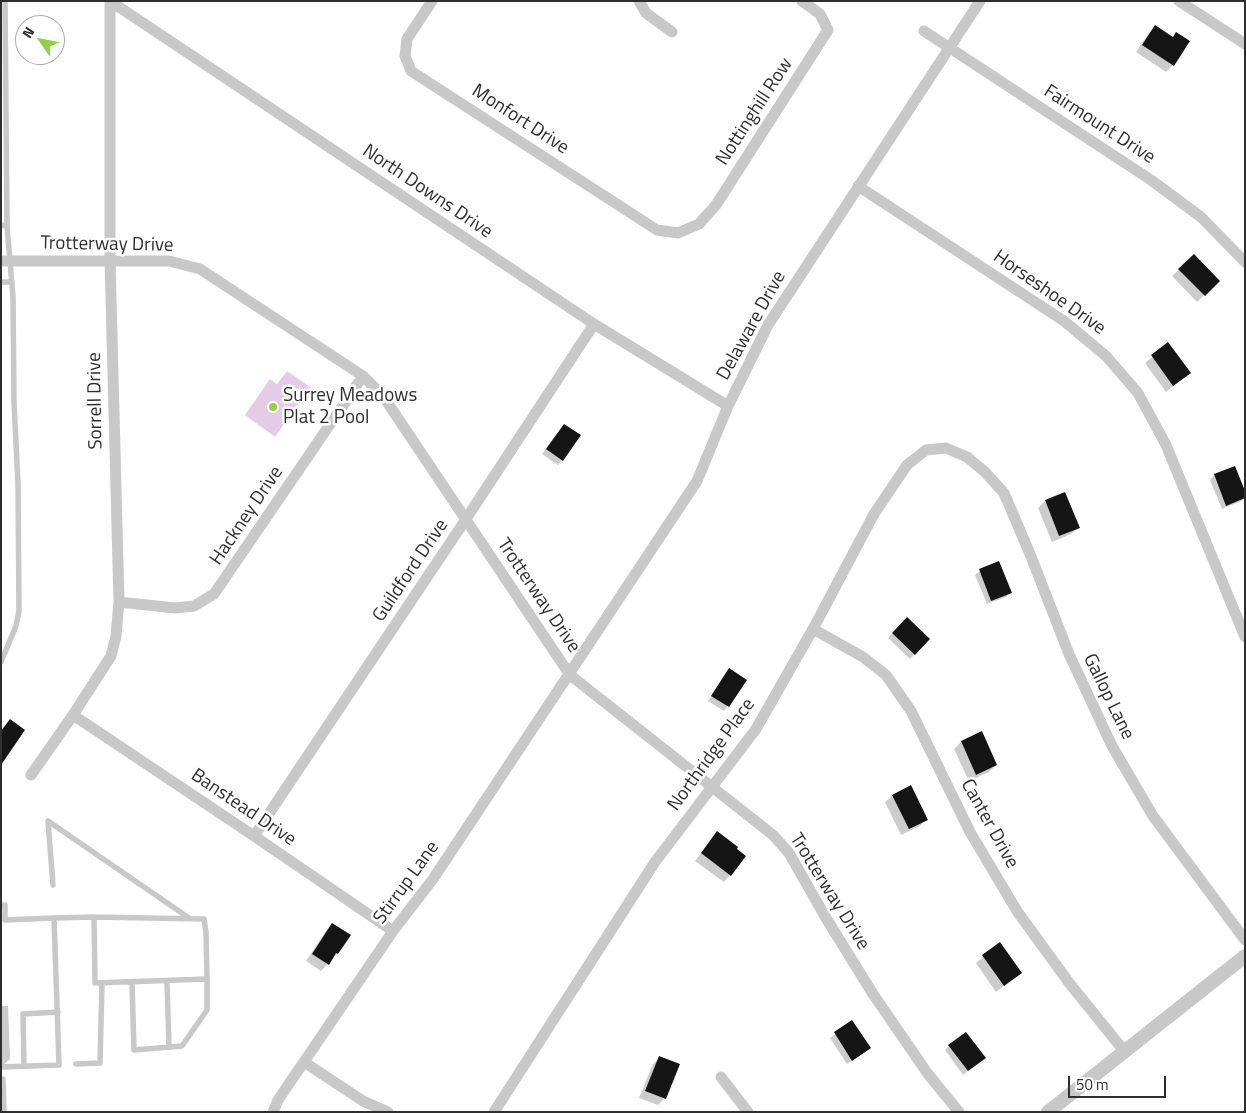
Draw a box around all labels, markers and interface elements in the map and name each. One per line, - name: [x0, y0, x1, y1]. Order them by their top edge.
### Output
- north arrow: [15, 15, 65, 65]
- text: N: [16, 22, 39, 42]
- street label: Nottinghill Row: [712, 54, 798, 170]
- street label: Monfort Drive: [467, 80, 573, 160]
- street label: Fairmount Drive: [1039, 81, 1159, 169]
- street label: North Downs Drive: [358, 140, 496, 244]
- street label: Trotterway Drive: [40, 232, 174, 258]
- street label: Horseshoe Drive: [988, 246, 1110, 340]
- street label: Delaware Drive: [713, 267, 791, 385]
- street label: Sorrell Drive: [84, 352, 108, 450]
- place label: Surrey Meadows Plat 2 Pool: [283, 385, 417, 429]
- marker: Surrey Meadows Plat 2 Pool: [267, 401, 279, 413]
- street label: Hackney Drive: [206, 462, 288, 570]
- street label: Guildford Drive: [368, 515, 454, 627]
- street label: Trotterway Drive: [491, 535, 585, 657]
- street label: Gallop Lane: [1077, 650, 1139, 744]
- street label: Northridge Place: [664, 694, 760, 816]
- street label: Banstead Drive: [186, 764, 300, 852]
- street label: Canter Drive: [955, 775, 1023, 873]
- street label: Trotterway Drive: [784, 830, 874, 954]
- street label: Stirrup Lane: [369, 837, 445, 929]
- scale bar: [1071, 1066, 1168, 1098]
- text: 50 m: [1076, 1073, 1109, 1096]

